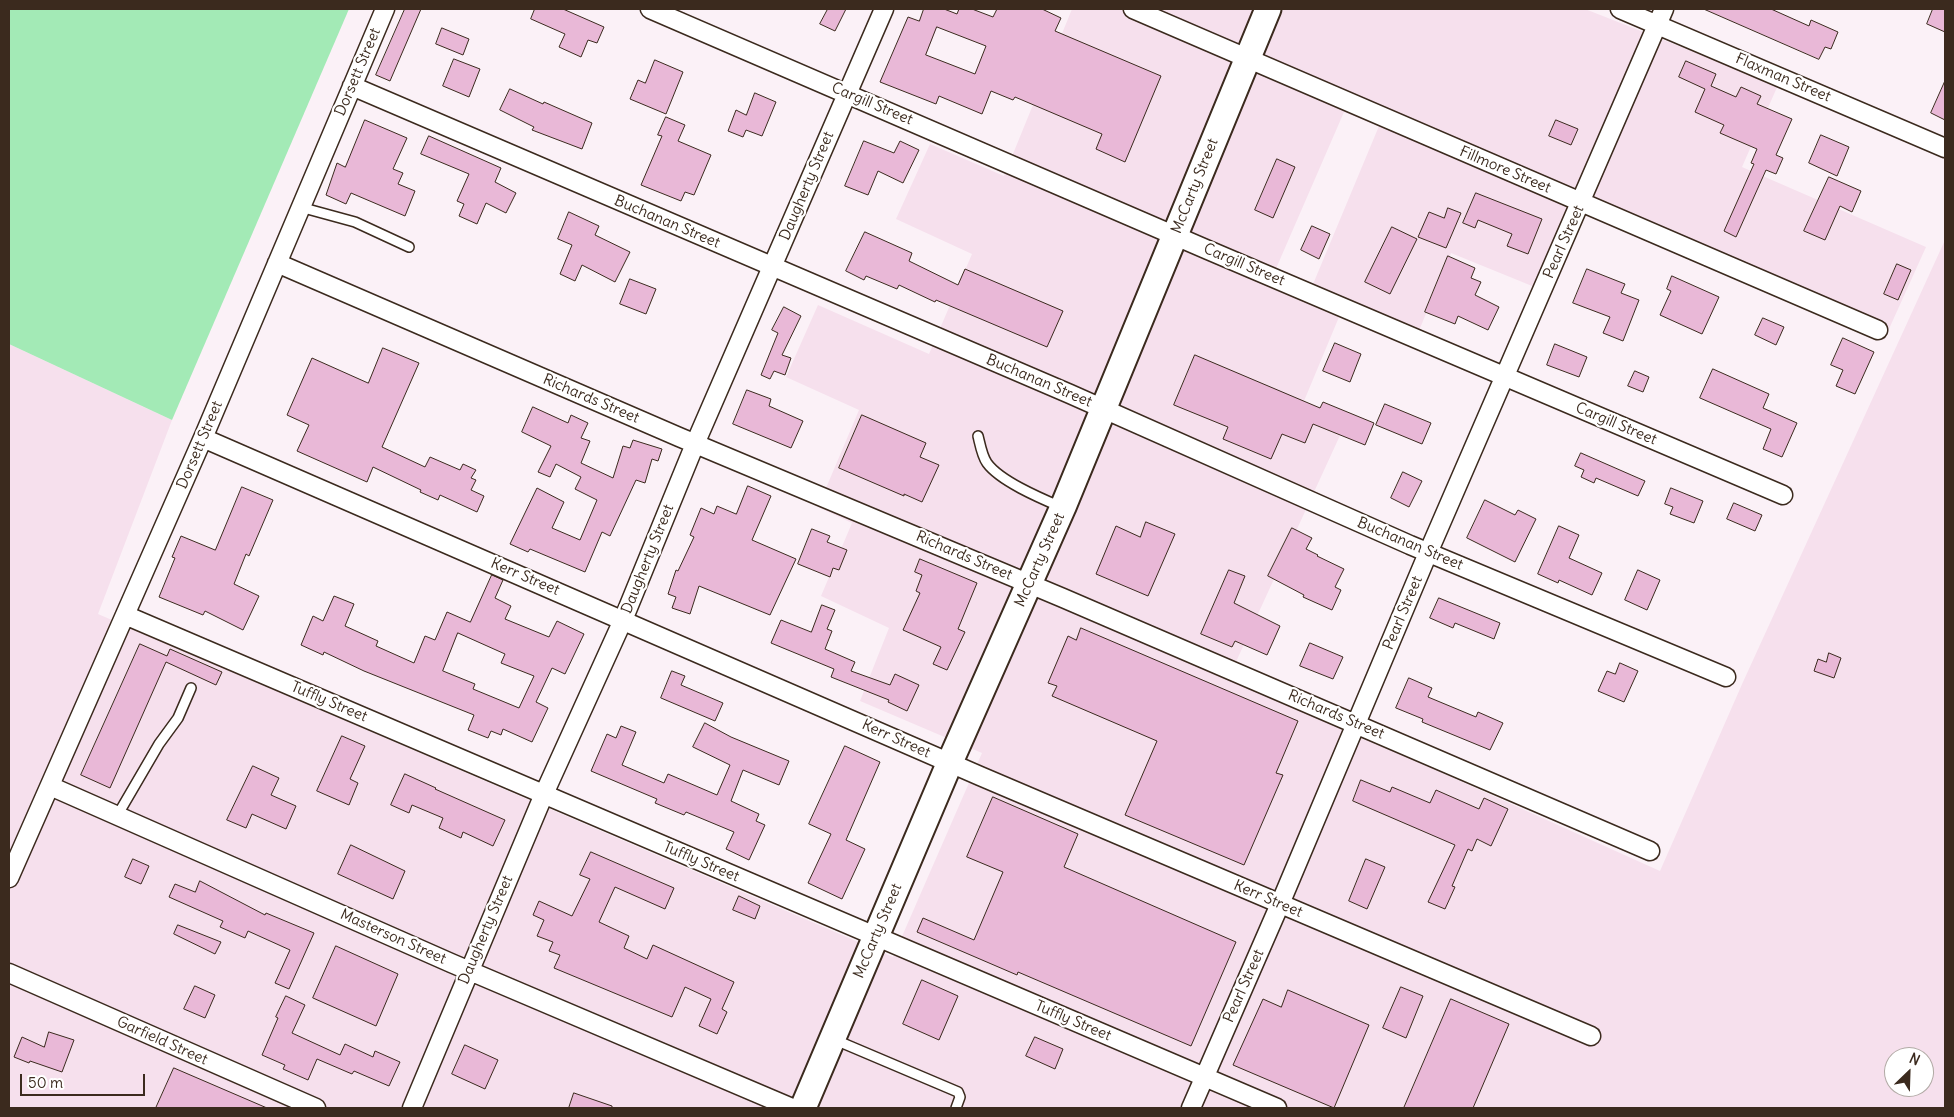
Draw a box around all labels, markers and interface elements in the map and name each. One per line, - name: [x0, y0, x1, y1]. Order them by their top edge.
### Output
- street label: Dorsett Street: [331, 25, 385, 119]
- street label: Flaxman Street: [1733, 50, 1833, 106]
- street label: Cargill Street: [829, 79, 915, 129]
- street label: Daugherty Street: [776, 129, 838, 243]
- street label: McCarty Street: [1168, 136, 1222, 236]
- street label: Fillmore Street: [1457, 143, 1553, 197]
- street label: Buchanan Street: [612, 192, 722, 252]
- street label: Pearl Street: [1540, 203, 1588, 281]
- street label: Cargill Street: [1201, 240, 1287, 290]
- street label: Buchanan Street: [984, 351, 1094, 411]
- street label: Richards Street: [540, 371, 642, 427]
- street label: Dorsett Street: [173, 398, 227, 492]
- street label: Cargill Street: [1573, 399, 1659, 449]
- street label: Daugherty Street: [618, 502, 678, 616]
- street label: McCarty Street: [1011, 510, 1069, 610]
- street label: Buchanan Street: [1355, 514, 1465, 574]
- street label: Richards Street: [913, 528, 1015, 584]
- street label: Kerr Street: [488, 554, 562, 600]
- street label: Pearl Street: [1379, 574, 1427, 652]
- street label: Tuffly Street: [288, 678, 370, 726]
- street label: Richards Street: [1285, 687, 1387, 743]
- street label: Kerr Street: [859, 716, 933, 762]
- street label: Tuffly Street: [660, 838, 742, 886]
- street label: Daugherty Street: [455, 873, 517, 987]
- street label: Kerr Street: [1231, 876, 1305, 922]
- street label: McCarty Street: [850, 881, 906, 981]
- street label: Masterson Street: [337, 906, 449, 968]
- street label: Pearl Street: [1220, 947, 1268, 1025]
- street label: Tuffly Street: [1032, 997, 1114, 1045]
- street label: Garfield Street: [114, 1013, 210, 1069]
- north arrow: [1884, 1047, 1934, 1097]
- text: N: [1907, 1049, 1923, 1069]
- scale bar: [22, 1064, 148, 1096]
- text: 50 m: [28, 1073, 63, 1092]

